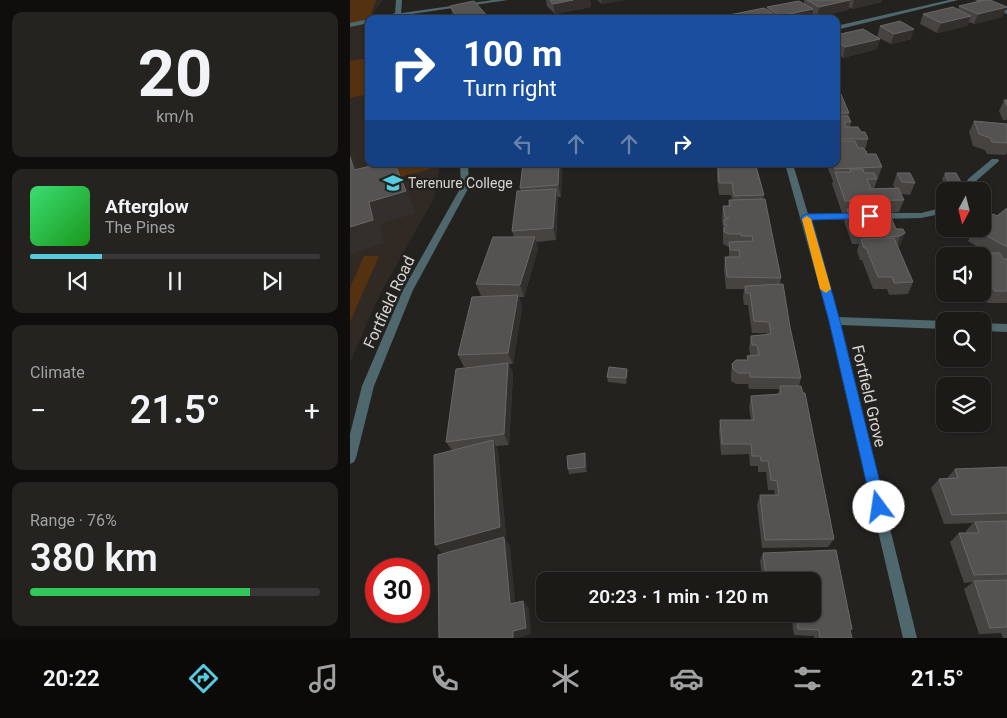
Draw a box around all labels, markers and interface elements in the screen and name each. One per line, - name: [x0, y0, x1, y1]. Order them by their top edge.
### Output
- text: 100 m: [463, 34, 562, 75]
- icon: right: [380, 35, 445, 100]
- text: 20: [138, 36, 212, 112]
- text: Turn right: [463, 76, 557, 101]
- text: km/h: [156, 107, 194, 126]
- icon: left: [509, 130, 537, 158]
- icon: ahead: [562, 130, 590, 158]
- icon: ahead: [615, 130, 643, 158]
- icon: right: [668, 130, 696, 158]
- school or university icon: Terenure College: [382, 172, 404, 194]
- place label: Terenure College: [408, 175, 513, 191]
- north arrow: [936, 182, 991, 238]
- map controls: [936, 182, 991, 432]
- text: Afterglow: [105, 195, 189, 218]
- pin: [849, 195, 891, 237]
- icon: arrive: [856, 202, 884, 230]
- text: The Pines: [105, 218, 175, 237]
- button: sound: [936, 247, 991, 302]
- street label: Fortfield Road: [359, 253, 419, 351]
- icon: previous: [64, 267, 92, 295]
- icon: pause: [161, 267, 189, 295]
- icon: next: [258, 267, 286, 295]
- button: search: [936, 312, 991, 367]
- street label: Fortfield Grove: [848, 343, 890, 449]
- text: Climate: [30, 363, 85, 382]
- button: layers: [936, 377, 991, 432]
- text: 21.5°: [130, 388, 220, 432]
- text: −: [30, 394, 46, 427]
- text: +: [304, 394, 320, 427]
- position arrow: [852, 480, 904, 532]
- text: Range · 76%: [30, 511, 117, 530]
- text: 380 km: [30, 536, 158, 580]
- speed limit sign: 30: [365, 558, 430, 623]
- text: 20:23 · 1 min · 120 m: [588, 585, 769, 608]
- icon: directions: [186, 661, 221, 696]
- icon: music: [306, 661, 341, 696]
- icon: phone: [427, 661, 462, 696]
- icon: climate: [548, 661, 583, 696]
- icon: car: [669, 661, 704, 696]
- icon: filters: [790, 661, 825, 696]
- text: 20:22: [43, 666, 100, 691]
- text: 21.5°: [911, 666, 964, 691]

